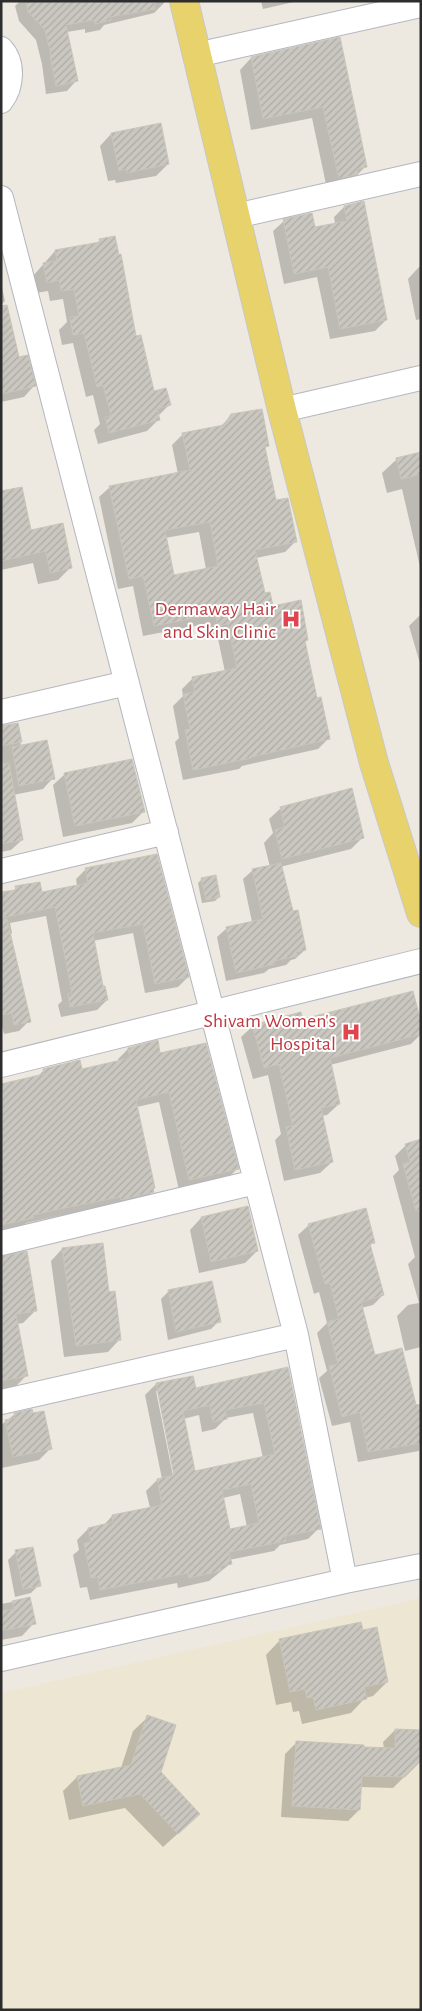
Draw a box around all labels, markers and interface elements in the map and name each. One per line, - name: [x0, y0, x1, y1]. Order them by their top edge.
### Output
- place label: Dermaway Hair and Skin Clinic: [155, 599, 277, 642]
- hospital icon: Dermaway Hair and Skin Clinic: [280, 608, 302, 630]
- place label: Shivam Women's Hospital: [203, 1011, 336, 1054]
- hospital icon: Shivam Women's Hospital: [340, 1021, 362, 1043]

